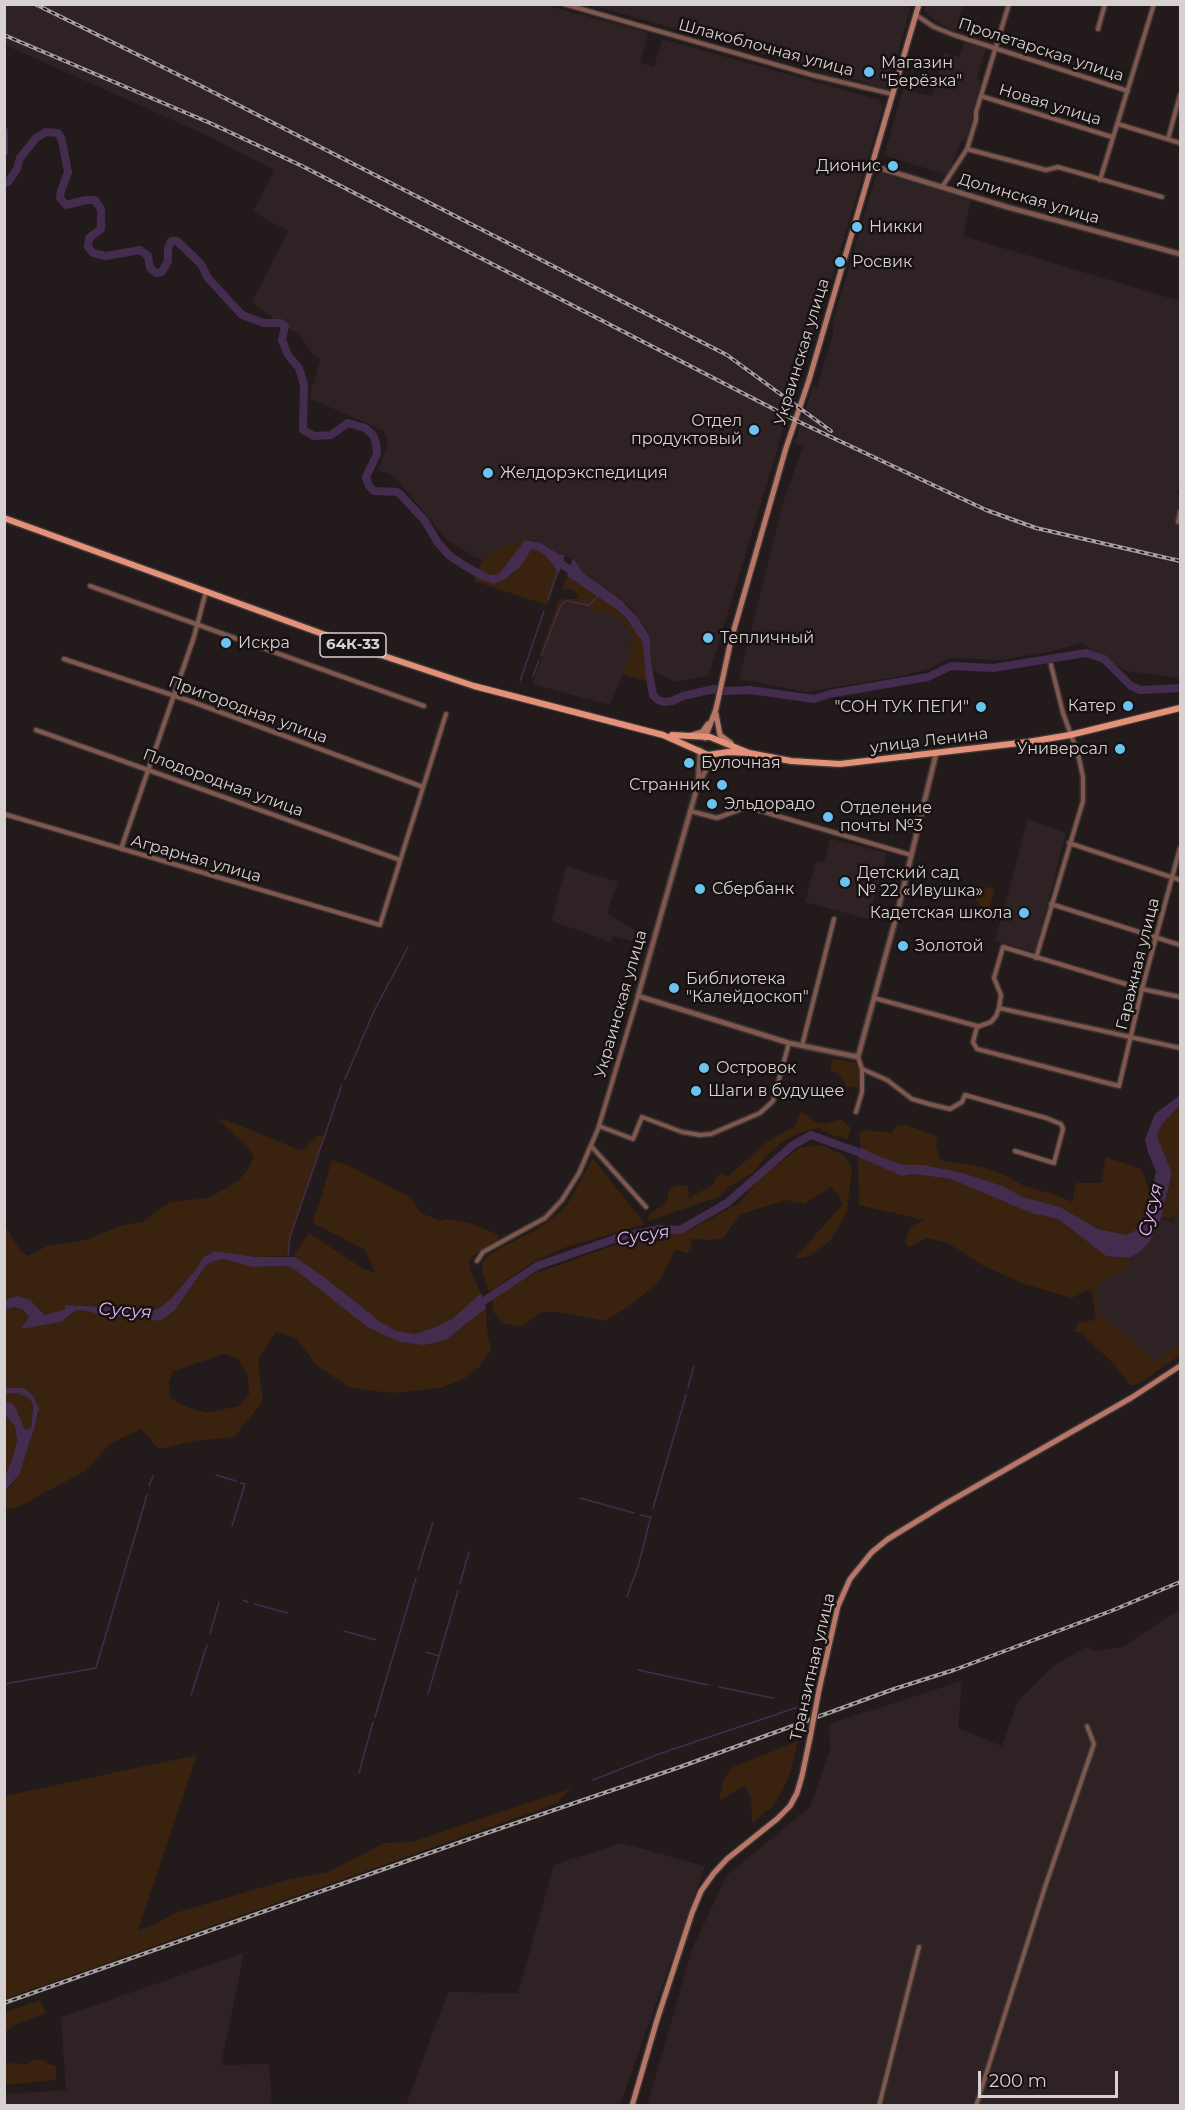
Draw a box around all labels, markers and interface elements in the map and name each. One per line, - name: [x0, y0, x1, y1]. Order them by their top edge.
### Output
- street label: Пролетарская улица: [956, 14, 1126, 86]
- street label: Шлакоблочная улица: [676, 15, 856, 81]
- place label: Магазин "Берёзка": [881, 53, 962, 91]
- marker: Магазин "Берёзка": [862, 65, 876, 79]
- street label: Новая улица: [996, 80, 1104, 130]
- place label: Дионис: [816, 156, 881, 176]
- marker: Дионис: [886, 159, 900, 173]
- street label: Долинская улица: [956, 170, 1102, 228]
- place label: Никки: [869, 217, 923, 237]
- marker: Никки: [850, 220, 864, 234]
- place label: Росвик: [852, 252, 912, 272]
- marker: Росвик: [833, 255, 847, 269]
- street label: Украинская улица: [770, 276, 834, 428]
- place label: Отдел продуктовый: [631, 411, 742, 449]
- marker: Отдел продуктовый: [747, 423, 761, 437]
- place label: Желдорэкспедиция: [500, 463, 668, 483]
- marker: Желдорэкспедиция: [481, 466, 495, 480]
- place label: Тепличный: [720, 628, 814, 648]
- marker: Тепличный: [701, 631, 715, 645]
- place label: Искра: [238, 633, 290, 653]
- road number: 64К-33: [320, 633, 386, 657]
- marker: Искра: [219, 636, 233, 650]
- street label: Пригородная улица: [166, 672, 330, 748]
- place label: Катер: [1068, 696, 1116, 716]
- place label: "СОН ТУК ПЕГИ": [834, 697, 969, 717]
- marker: Катер: [1121, 699, 1135, 713]
- marker: "СОН ТУК ПЕГИ": [974, 700, 988, 714]
- street label: улица Ленина: [869, 724, 989, 758]
- place label: Универсал: [1017, 739, 1108, 759]
- marker: Универсал: [1113, 742, 1127, 756]
- street label: Плодородная улица: [140, 745, 306, 821]
- place label: Булочная: [701, 753, 781, 773]
- marker: Булочная: [682, 756, 696, 770]
- place label: Странник: [629, 775, 710, 795]
- marker: Странник: [715, 778, 729, 792]
- place label: Эльдорадо: [724, 794, 815, 814]
- marker: Эльдорадо: [705, 797, 719, 811]
- place label: Отделение почты №3: [840, 798, 932, 836]
- marker: Отделение почты №3: [821, 810, 835, 824]
- street label: Аграрная улица: [129, 831, 263, 887]
- place label: Детский сад № 22 «Ивушка»: [857, 863, 983, 901]
- marker: Детский сад № 22 «Ивушка»: [838, 875, 852, 889]
- place label: Сбербанк: [712, 879, 794, 899]
- marker: Сбербанк: [693, 882, 707, 896]
- street label: Гаражная улица: [1112, 896, 1164, 1032]
- place label: Кадетская школа: [870, 903, 1012, 923]
- marker: Кадетская школа: [1017, 906, 1031, 920]
- street label: Украинская улица: [591, 928, 651, 1080]
- place label: Золотой: [915, 936, 983, 956]
- marker: Золотой: [896, 939, 910, 953]
- place label: Библиотека "Калейдоскоп": [686, 969, 809, 1007]
- marker: Библиотека "Калейдоскоп": [667, 981, 681, 995]
- place label: Островок: [716, 1058, 796, 1078]
- marker: Островок: [697, 1061, 711, 1075]
- place label: Шаги в будущее: [708, 1081, 844, 1101]
- marker: Шаги в будущее: [689, 1084, 703, 1098]
- water label: Сусуя: [1134, 1181, 1168, 1239]
- water label: Сусуя: [615, 1221, 671, 1251]
- water label: Сусуя: [97, 1298, 153, 1324]
- street label: Транзитная улица: [787, 1591, 839, 1743]
- scale bar: [981, 2059, 1120, 2097]
- text: 200 m: [989, 2070, 1047, 2092]

